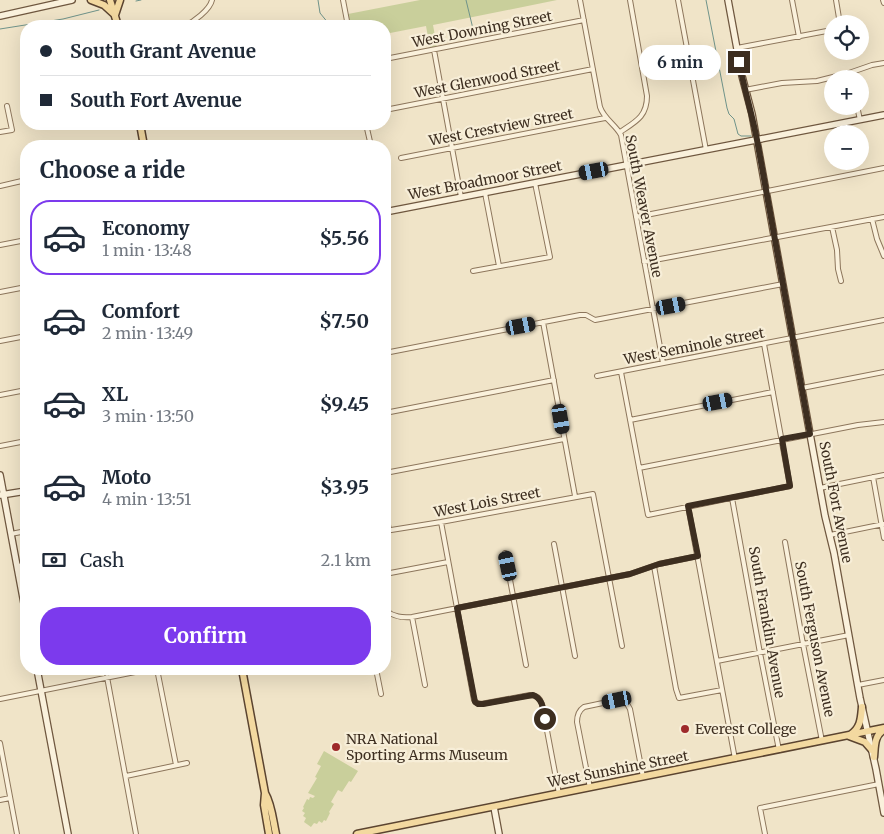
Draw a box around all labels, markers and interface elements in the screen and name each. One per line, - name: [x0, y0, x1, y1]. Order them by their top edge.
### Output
- street label: West Downing Street: [410, 6, 554, 52]
- map controls: [824, 15, 869, 170]
- button: locate: [824, 15, 869, 60]
- text: South Grant Avenue: [70, 39, 256, 63]
- callout: 6 min: [639, 44, 722, 80]
- route end: [728, 51, 750, 73]
- text: 6 min: [657, 52, 703, 72]
- street label: West Glenwood Street: [412, 56, 562, 102]
- button: +: [824, 70, 869, 115]
- text: South Fort Avenue: [70, 88, 242, 112]
- street label: West Crestview Street: [426, 104, 575, 150]
- button: −: [824, 125, 869, 170]
- street label: South Weaver Avenue: [621, 133, 667, 279]
- text: Choose a ride: [40, 156, 185, 184]
- street label: West Broadmoor Street: [406, 156, 564, 204]
- car: [577, 161, 610, 181]
- icon: car: [42, 215, 87, 260]
- text: Economy: [102, 216, 190, 240]
- text: $5.56: [319, 226, 369, 250]
- text: 1 min · 13:48: [102, 240, 192, 260]
- car: [654, 296, 687, 316]
- icon: car: [42, 298, 87, 343]
- text: Comfort: [102, 299, 180, 323]
- text: $7.50: [319, 309, 369, 333]
- car: [504, 316, 537, 336]
- text: 2 min · 13:49: [102, 323, 193, 343]
- street label: West Seminole Street: [621, 323, 766, 369]
- icon: car: [42, 381, 87, 426]
- text: XL: [102, 382, 128, 406]
- text: $9.45: [320, 392, 369, 416]
- car: [701, 392, 734, 412]
- car: [551, 403, 570, 435]
- text: 3 min · 13:50: [102, 406, 194, 426]
- street label: South Fort Avenue: [815, 440, 857, 564]
- icon: car: [42, 464, 87, 509]
- text: Moto: [102, 465, 151, 489]
- text: $3.95: [320, 475, 369, 499]
- street label: West Lois Street: [431, 483, 542, 521]
- text: 4 min · 13:51: [102, 489, 191, 509]
- street label: South Franklin Avenue: [745, 545, 789, 699]
- icon: cash: [40, 546, 68, 574]
- text: Cash: [80, 548, 124, 572]
- text: 2.1 km: [321, 550, 371, 570]
- car: [497, 550, 518, 582]
- street label: South Ferguson Avenue: [791, 559, 839, 719]
- button: Confirm: [40, 607, 371, 665]
- car: [600, 690, 633, 710]
- route start: [534, 708, 556, 730]
- place label: Everest College: [695, 720, 796, 738]
- marker: Everest College: [679, 723, 691, 735]
- place label: NRA National Sporting Arms Museum: [346, 730, 508, 764]
- marker: NRA National Sporting Arms Museum: [330, 741, 342, 753]
- street label: West Sunshine Street: [545, 746, 690, 792]

